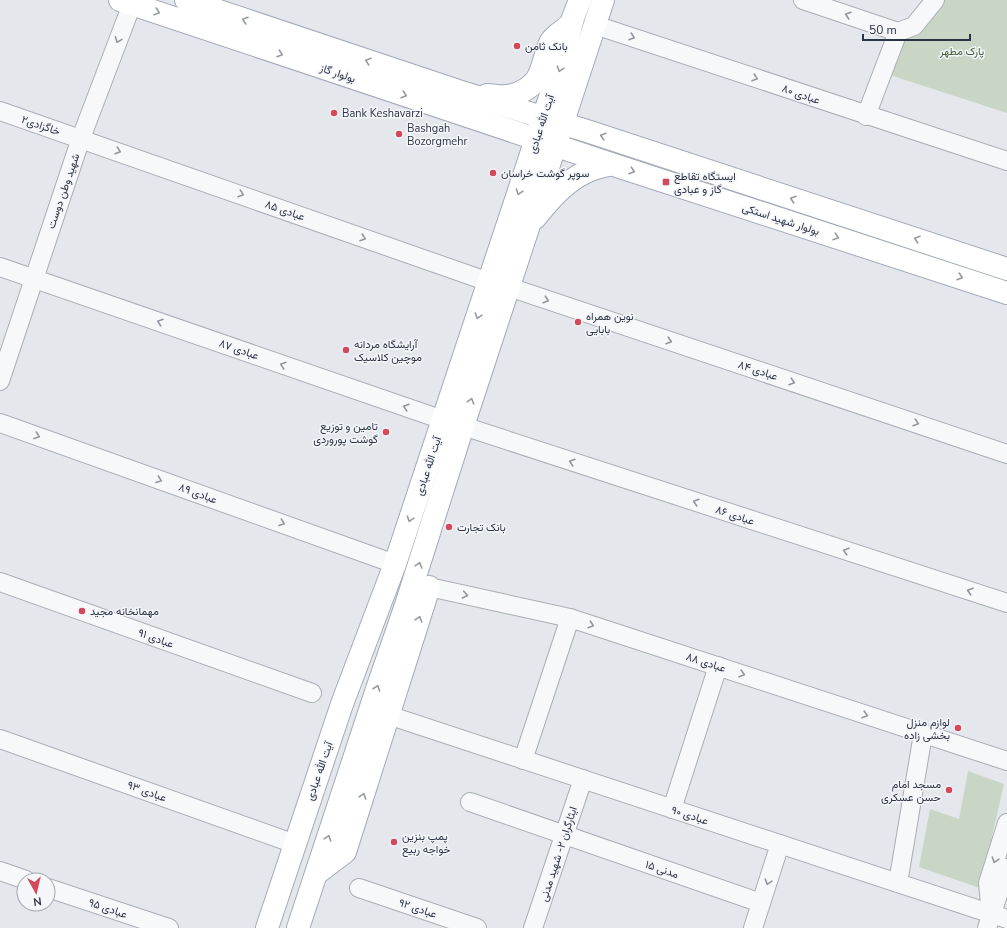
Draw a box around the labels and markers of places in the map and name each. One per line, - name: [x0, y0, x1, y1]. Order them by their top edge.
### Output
- place label: بانک ثامن: [525, 39, 568, 54]
- marker: بانک ثامن: [512, 41, 522, 51]
- place label: Bank Keshavarzi: [342, 106, 423, 121]
- marker: Bank Keshavarzi: [329, 108, 339, 118]
- place label: Bashgah Bozorgmehr: [407, 121, 467, 149]
- marker: Bashgah Bozorgmehr: [394, 129, 404, 139]
- place label: سوپر گوشت خراسان: [501, 166, 590, 181]
- marker: سوپر گوشت خراسان: [488, 168, 498, 178]
- place label: ایستگاه تقاطع گاز و عبادی: [674, 169, 736, 197]
- marker: ایستگاه تقاطع گاز و عبادی: [661, 177, 671, 187]
- place label: نوین همراه بابایی: [586, 309, 634, 337]
- marker: نوین همراه بابایی: [573, 317, 583, 327]
- place label: آرایشگاه مردانه موچین کلاسیک: [354, 337, 422, 365]
- marker: آرایشگاه مردانه موچین کلاسیک: [341, 345, 351, 355]
- place label: تامین و توزیع گوشت پوروردی: [313, 419, 378, 447]
- marker: تامین و توزیع گوشت پوروردی: [381, 427, 391, 437]
- place label: بانک تجارت: [457, 520, 506, 535]
- marker: بانک تجارت: [444, 522, 454, 532]
- place label: مهمانخانه مجید: [90, 604, 159, 619]
- marker: مهمانخانه مجید: [77, 606, 87, 616]
- place label: لوازم منزل بخشی زاده: [904, 715, 950, 743]
- marker: لوازم منزل بخشی زاده: [953, 723, 963, 733]
- place label: مسجد امام حسن عسکری: [881, 777, 941, 805]
- marker: مسجد امام حسن عسکری: [944, 785, 954, 795]
- place label: پمپ بنزین خواجه ربیع: [402, 829, 451, 857]
- marker: پمپ بنزین خواجه ربیع: [389, 837, 399, 847]

